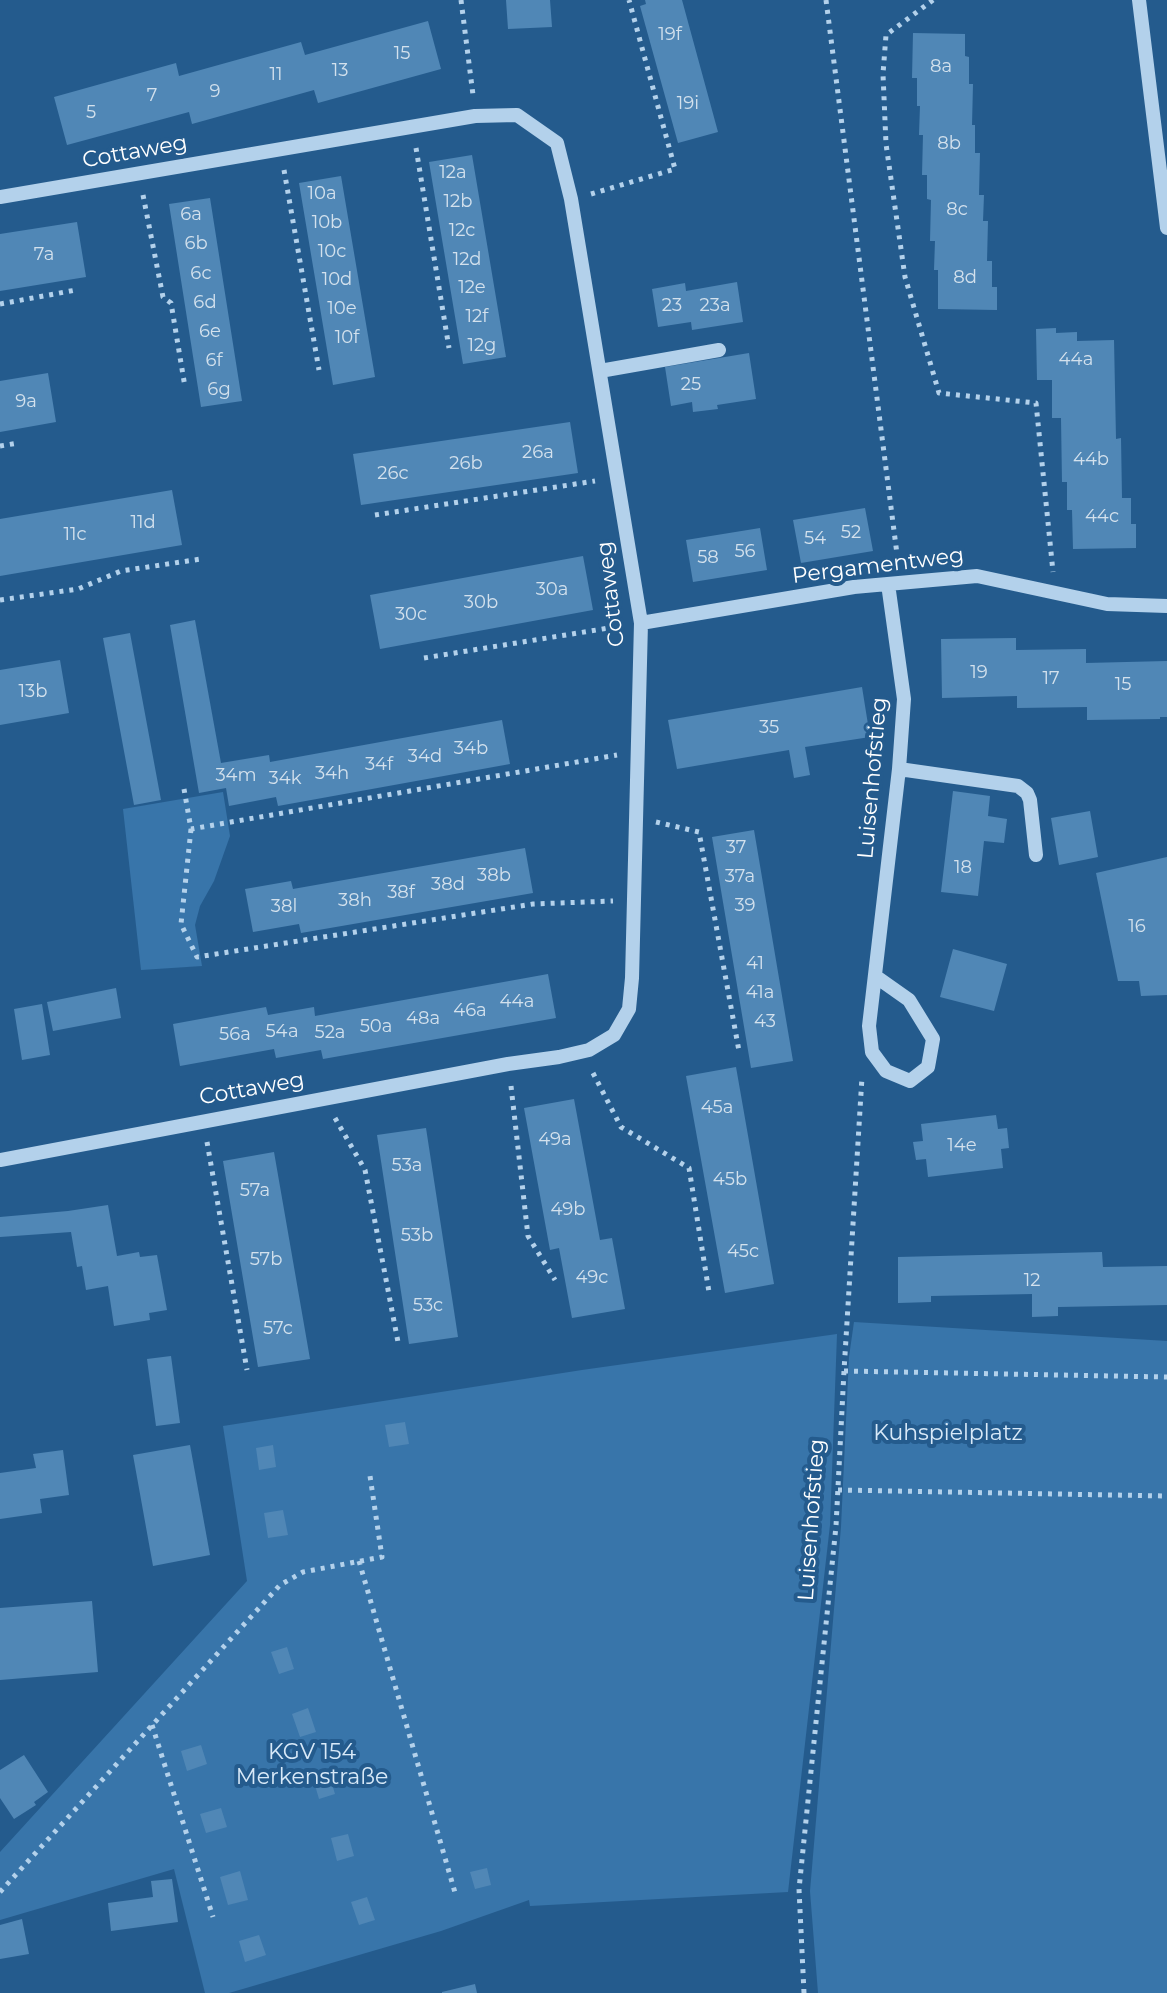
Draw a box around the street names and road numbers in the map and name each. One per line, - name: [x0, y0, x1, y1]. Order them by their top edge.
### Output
- street label: Cottaweg: [80, 130, 190, 174]
- street label: Cottaweg: [591, 540, 631, 648]
- street label: Pergamentweg: [791, 542, 965, 590]
- street label: Luisenhofstieg: [853, 696, 893, 860]
- street label: Cottaweg: [197, 1067, 307, 1111]
- street label: Luisenhofstieg: [793, 1438, 831, 1602]

